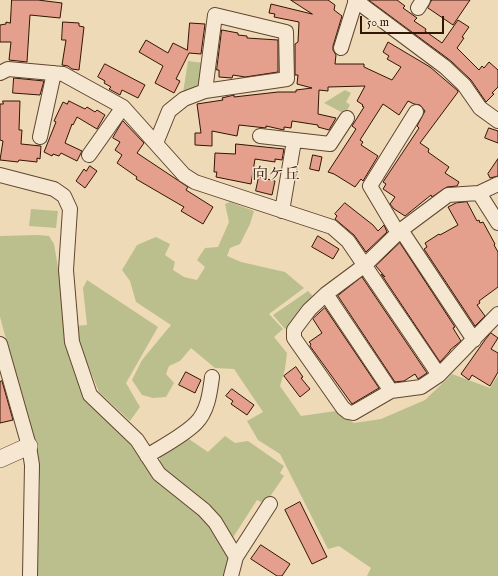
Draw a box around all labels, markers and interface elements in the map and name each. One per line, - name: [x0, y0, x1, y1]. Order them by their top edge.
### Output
- scale bar: [362, 8, 446, 34]
- text: 50 m: [367, 15, 389, 30]
- district label: 向ケ丘: [252, 166, 300, 186]

